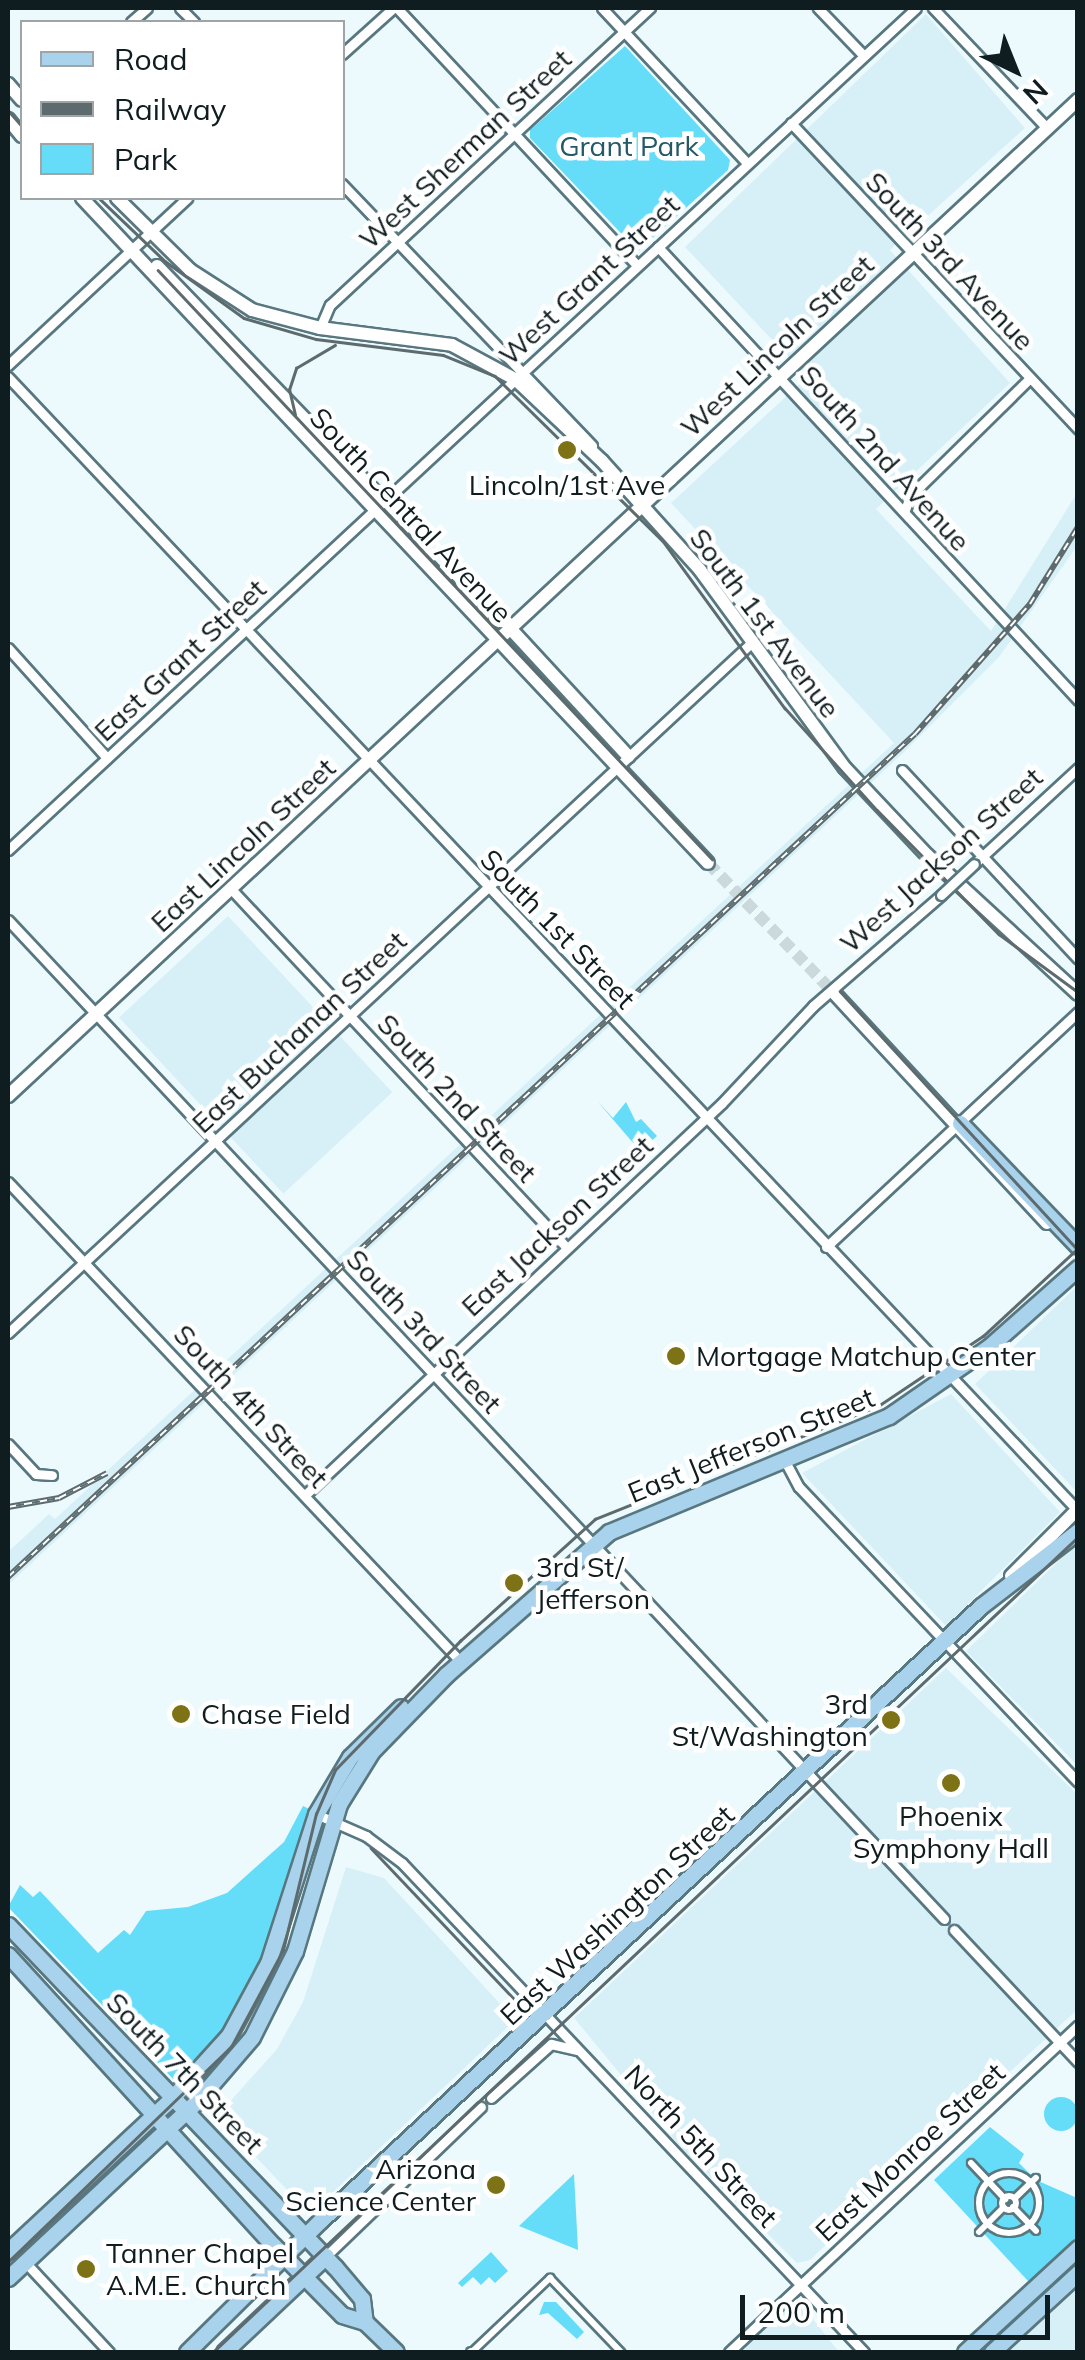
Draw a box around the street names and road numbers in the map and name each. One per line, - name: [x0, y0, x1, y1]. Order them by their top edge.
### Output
- street label: West Sherman Street: [352, 42, 578, 256]
- street label: South 3rd Avenue: [859, 165, 1041, 357]
- street label: West Grant Street: [492, 188, 686, 372]
- street label: West Lincoln Street: [674, 248, 880, 444]
- street label: South 2nd Avenue: [793, 358, 977, 558]
- street label: South Central Avenue: [303, 401, 519, 629]
- street label: South 1st Avenue: [683, 522, 847, 724]
- street label: East Grant Street: [87, 572, 273, 748]
- street label: East Lincoln Street: [144, 751, 342, 939]
- street label: West Jackson Street: [833, 760, 1049, 960]
- street label: South 1st Street: [474, 842, 642, 1016]
- street label: East Buchanan Street: [185, 924, 413, 1140]
- street label: South 2nd Street: [370, 1007, 544, 1189]
- street label: East Jackson Street: [455, 1129, 659, 1323]
- street label: South 3rd Street: [340, 1242, 508, 1420]
- street label: South 4th Street: [167, 1317, 335, 1495]
- street label: East Jefferson Street: [623, 1380, 879, 1510]
- street label: East Washington Street: [493, 1798, 741, 2032]
- street label: South 7th Street: [100, 1985, 270, 2161]
- street label: East Monroe Street: [808, 2056, 1012, 2248]
- street label: North 5th Street: [617, 2058, 785, 2234]

